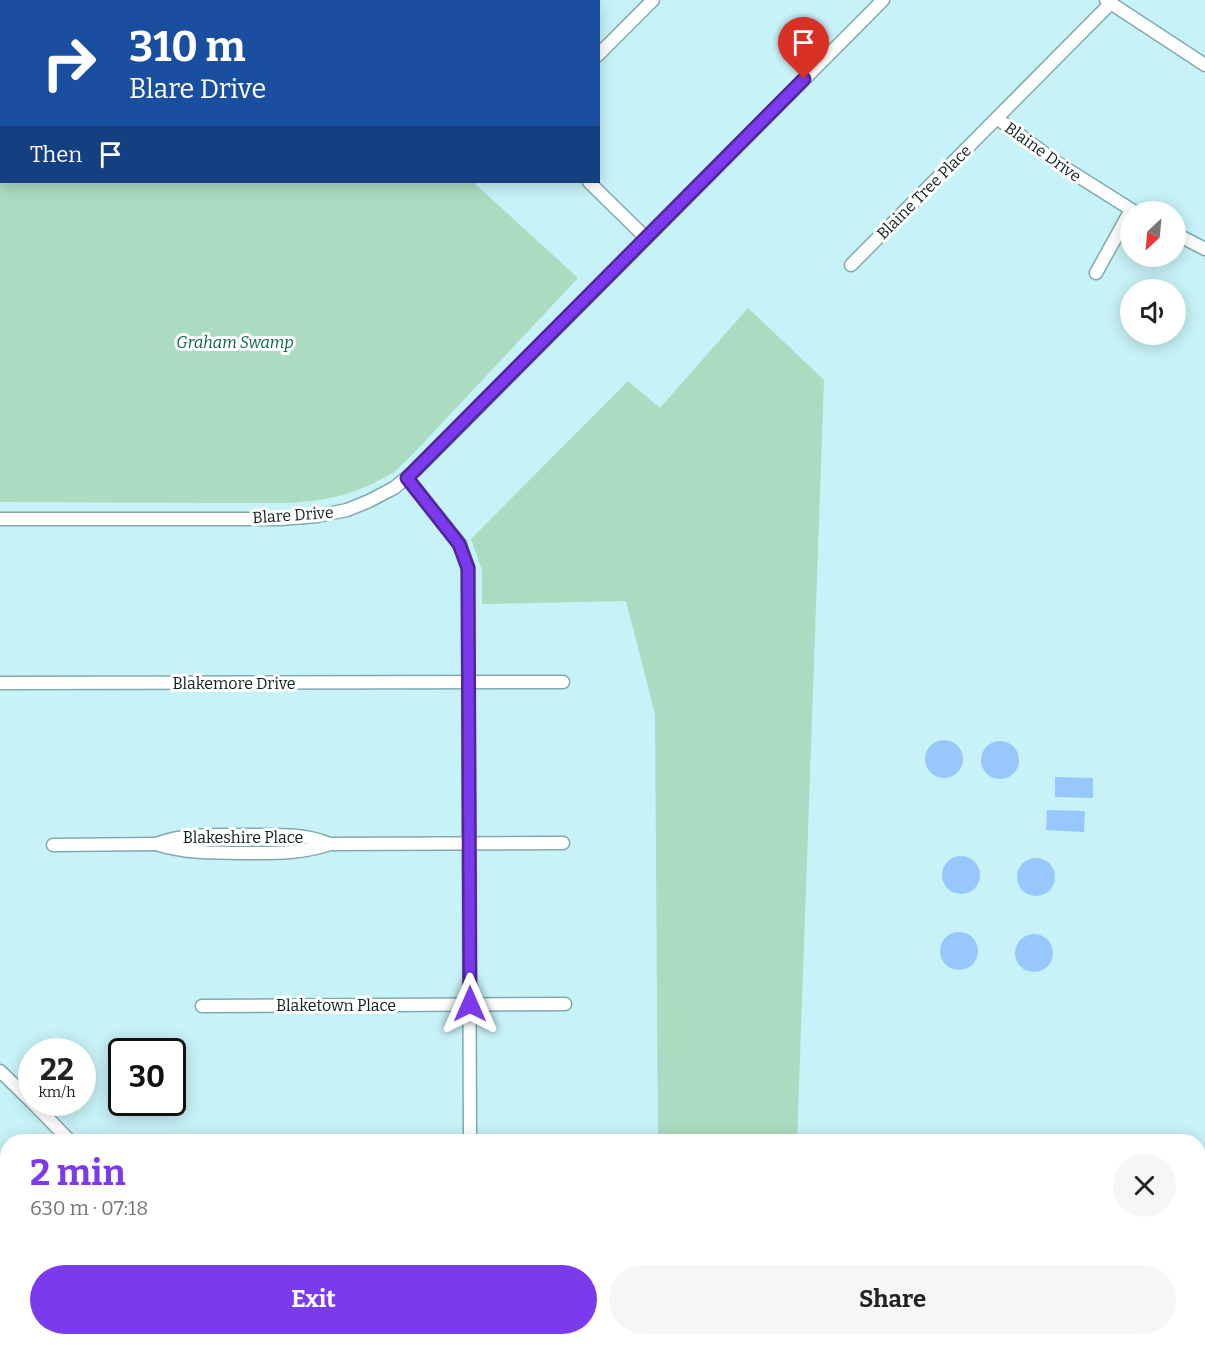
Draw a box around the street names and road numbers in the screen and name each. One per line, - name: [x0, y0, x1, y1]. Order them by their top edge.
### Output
- street label: Blaine Drive: [1001, 118, 1085, 186]
- street label: Blaine Tree Place: [873, 141, 975, 243]
- street label: Blare Drive: [252, 503, 334, 527]
- street label: Blakemore Drive: [172, 674, 296, 693]
- street label: Blakeshire Place: [183, 828, 303, 847]
- street label: Blaketown Place: [276, 996, 396, 1015]

